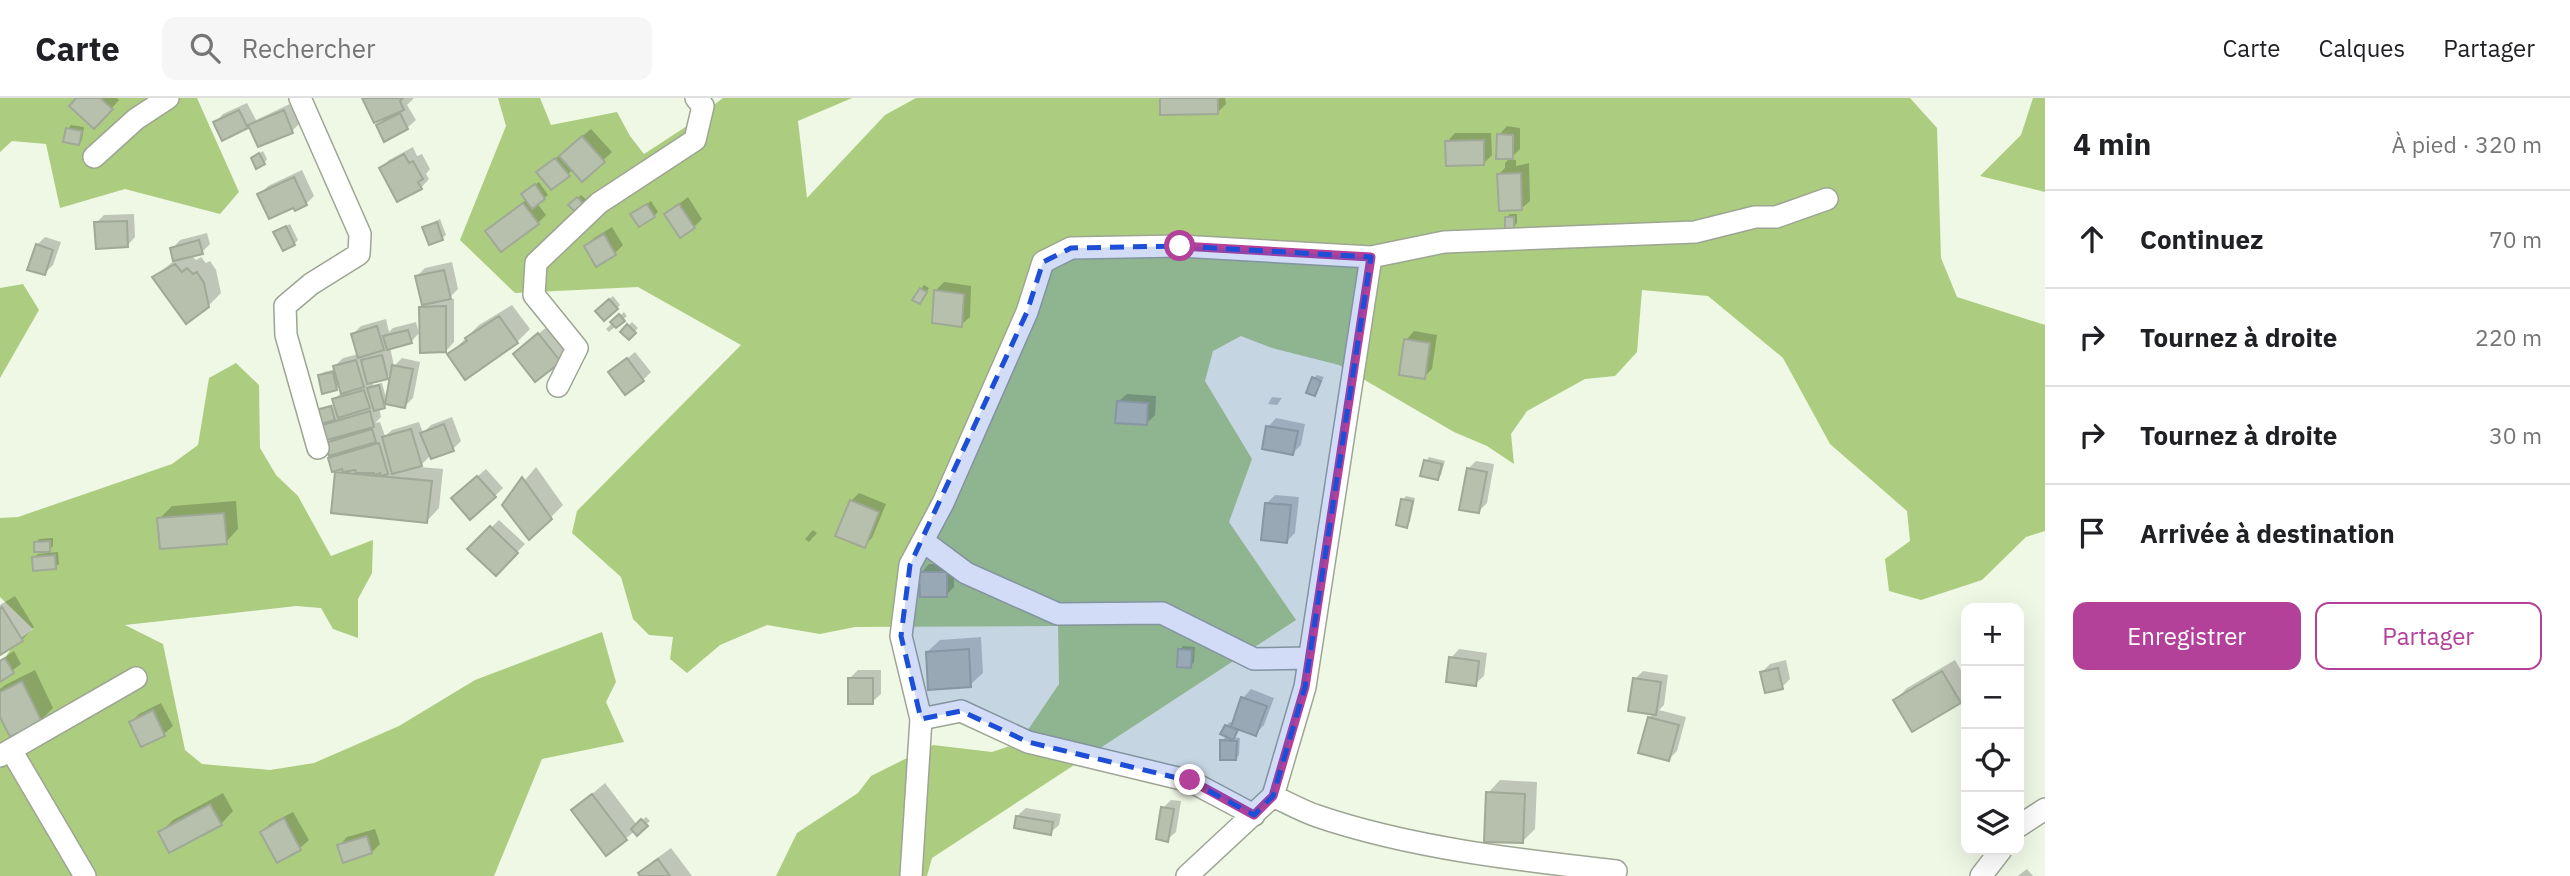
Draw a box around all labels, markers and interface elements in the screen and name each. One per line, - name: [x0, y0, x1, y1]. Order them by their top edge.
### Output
- search box: [162, 17, 652, 80]
- text: Carte: [35, 27, 120, 70]
- icon: search: [186, 29, 224, 67]
- text: Rechercher: [242, 31, 376, 65]
- text: Carte: [2222, 32, 2281, 64]
- text: Calques: [2319, 32, 2405, 64]
- text: Partager: [2443, 32, 2535, 64]
- text: 4 min: [2073, 124, 2151, 163]
- text: À pied · 320 m: [2392, 129, 2542, 159]
- icon: ahead: [2073, 220, 2111, 258]
- text: Continuez: [2140, 222, 2263, 256]
- text: 70 m: [2489, 224, 2542, 254]
- route start: [1164, 230, 1195, 261]
- icon: right: [2073, 318, 2111, 356]
- text: Tournez à droite: [2140, 320, 2337, 354]
- text: 220 m: [2475, 322, 2542, 352]
- icon: right: [2073, 416, 2111, 454]
- text: Tournez à droite: [2140, 418, 2337, 452]
- text: 30 m: [2489, 420, 2542, 450]
- icon: arrive: [2073, 514, 2111, 552]
- text: Arrivée à destination: [2140, 516, 2395, 550]
- button: Enregistrer: [2073, 602, 2301, 670]
- button: Partager: [2315, 602, 2542, 670]
- map controls: [1961, 603, 2024, 855]
- button: +: [1961, 603, 2024, 666]
- button: −: [1961, 666, 2024, 729]
- button: locate: [1961, 729, 2024, 792]
- route end: [1174, 764, 1205, 795]
- button: layers: [1961, 792, 2024, 855]

